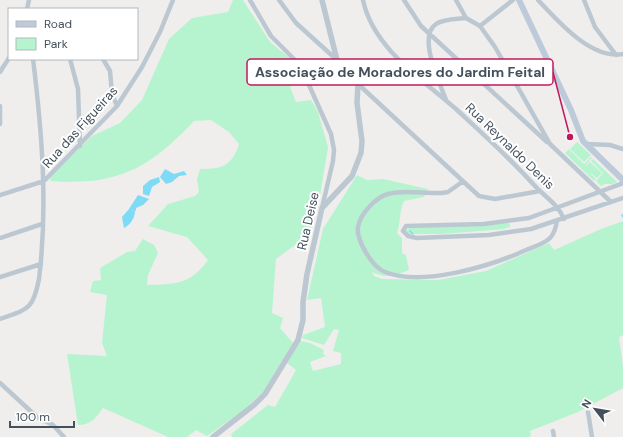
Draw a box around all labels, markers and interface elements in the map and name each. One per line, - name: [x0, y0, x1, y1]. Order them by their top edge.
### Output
- legend: [8, 8, 138, 60]
- text: Road: [44, 16, 72, 32]
- text: Park: [44, 36, 68, 52]
- callout: Associação de Moradores do Jardim Feital: [247, 59, 553, 85]
- text: Associação de Moradores do Jardim Feital: [255, 63, 545, 81]
- street label: Rua das Figueiras: [39, 82, 121, 172]
- street label: Rua Reynaldo Denis: [462, 99, 558, 193]
- street label: Rua Deise: [293, 190, 323, 252]
- north arrow: [575, 389, 615, 429]
- text: N: [578, 397, 594, 411]
- scale bar: [10, 403, 74, 429]
- text: 100 m: [16, 409, 50, 425]

